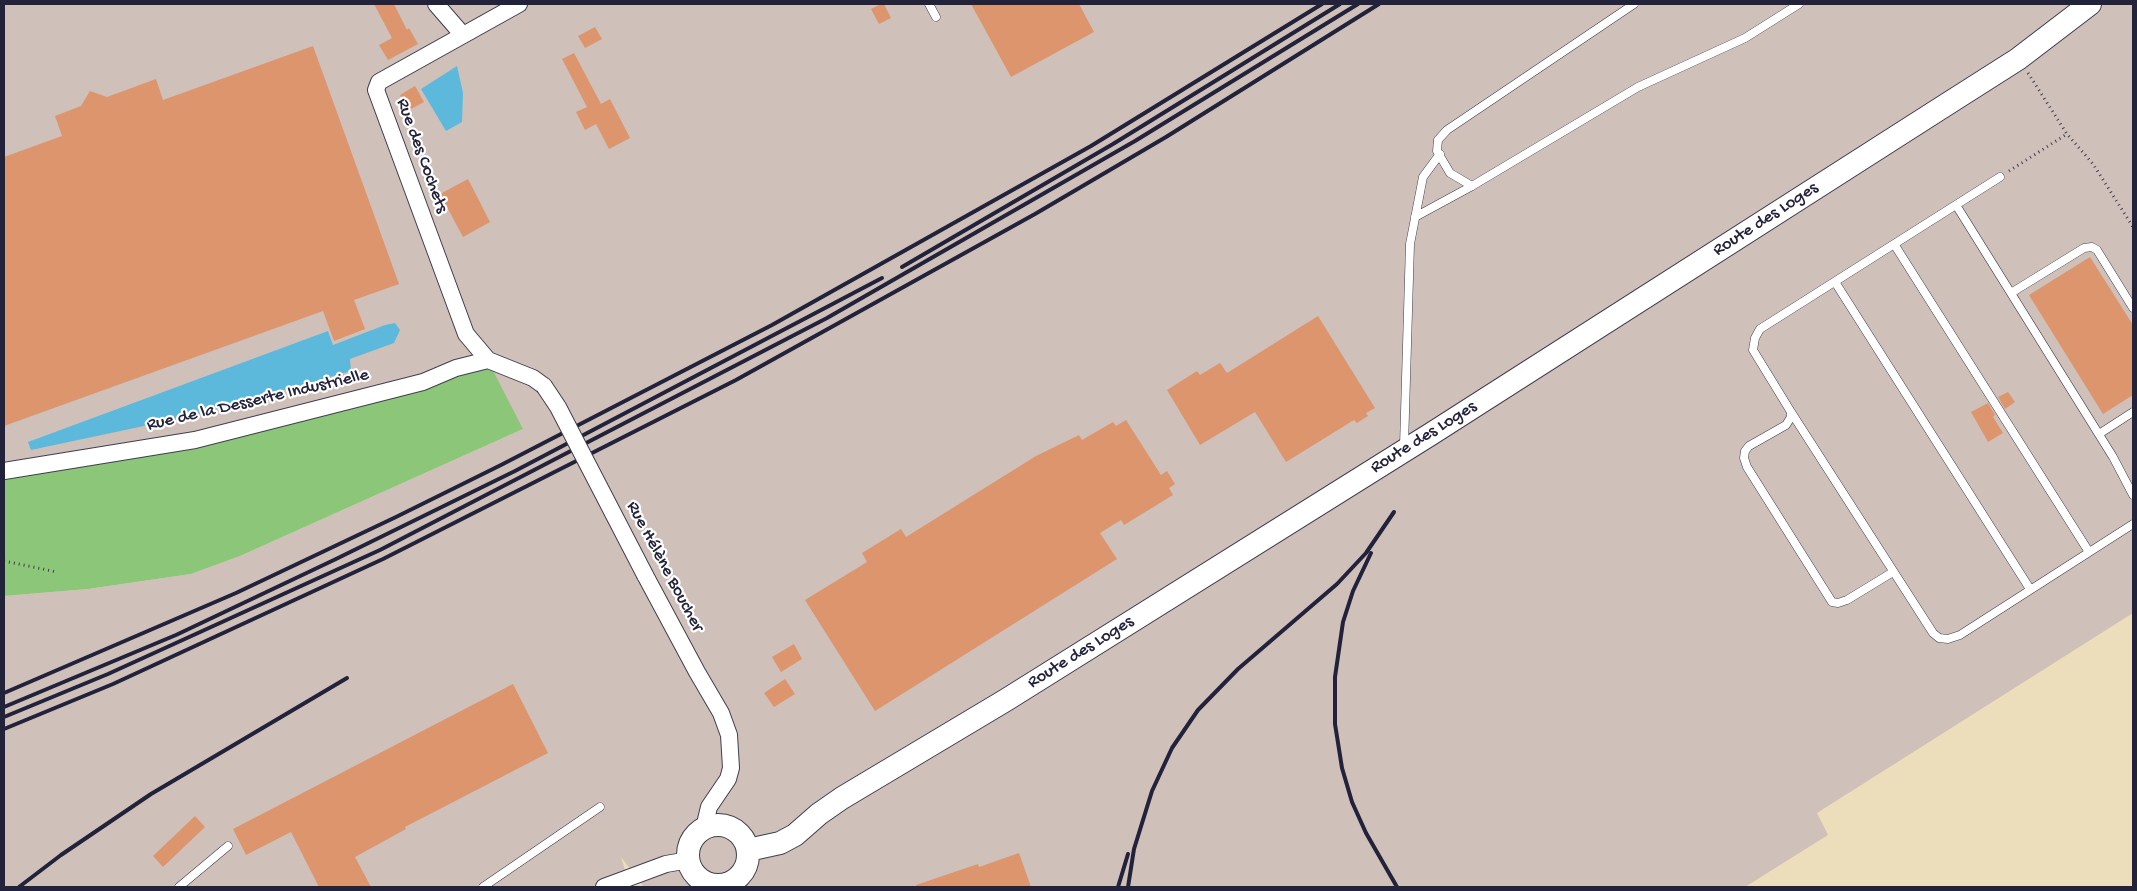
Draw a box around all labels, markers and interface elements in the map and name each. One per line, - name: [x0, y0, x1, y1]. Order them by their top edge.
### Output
- street label: Rue des Cochets: [390, 96, 452, 216]
- street label: Route des Loges: [1709, 178, 1823, 262]
- street label: Rue de la Desserte Industrielle: [145, 365, 371, 437]
- street label: Route des Loges: [1367, 397, 1481, 479]
- street label: Rue Hélène Boucher: [620, 498, 708, 636]
- street label: Route des Loges: [1024, 612, 1138, 694]

